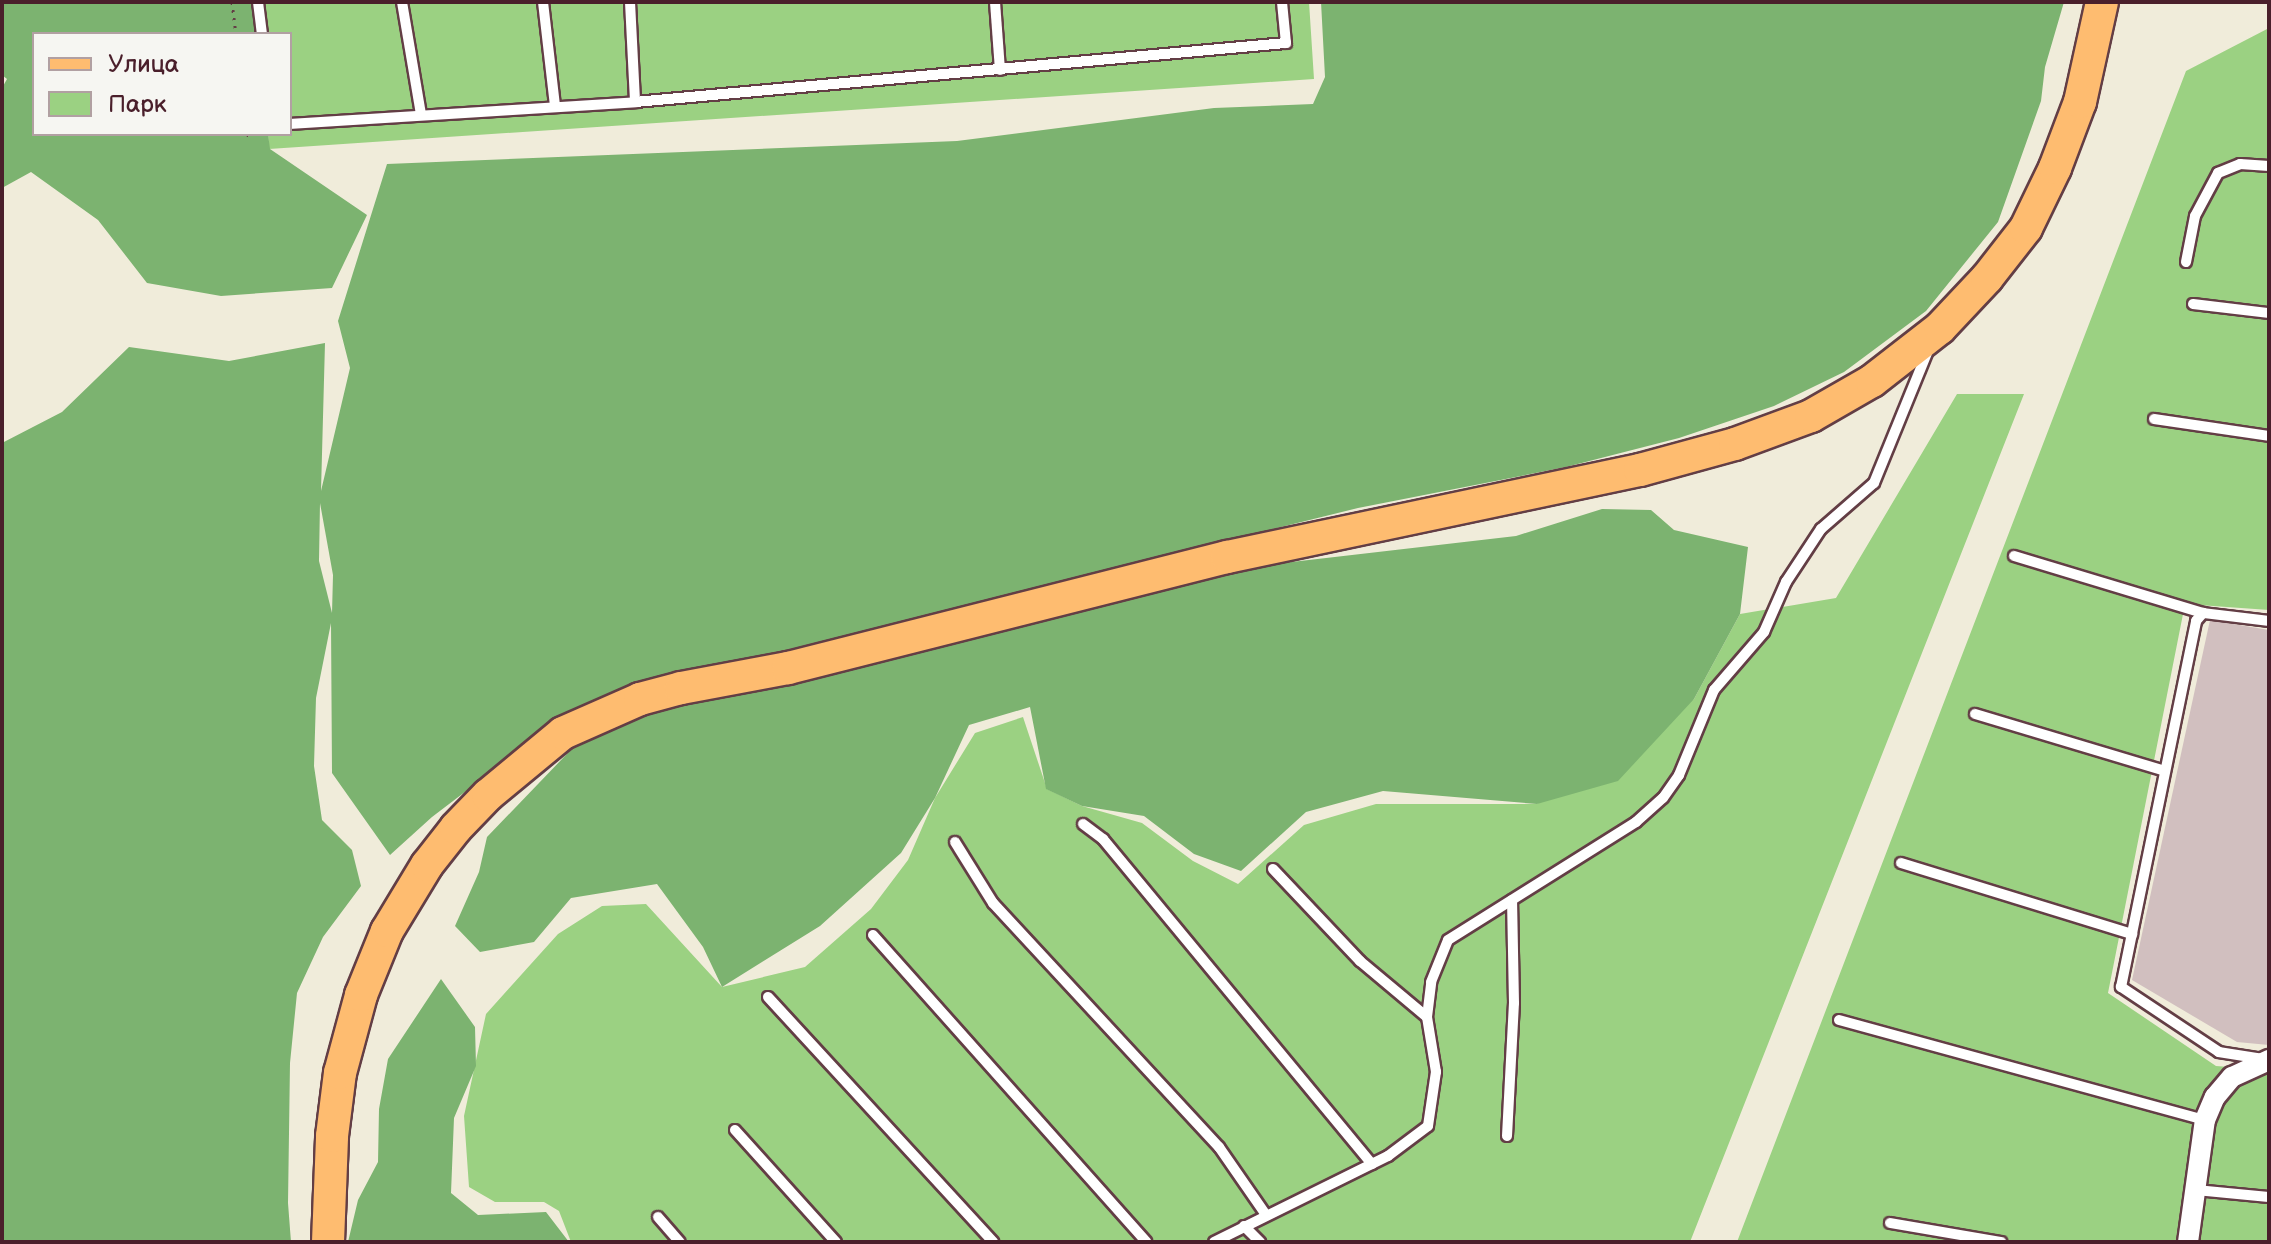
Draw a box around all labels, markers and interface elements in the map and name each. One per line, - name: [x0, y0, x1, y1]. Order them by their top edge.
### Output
- legend: [32, 32, 292, 136]
- text: Улица: [108, 50, 179, 79]
- text: Парк: [108, 90, 166, 119]

